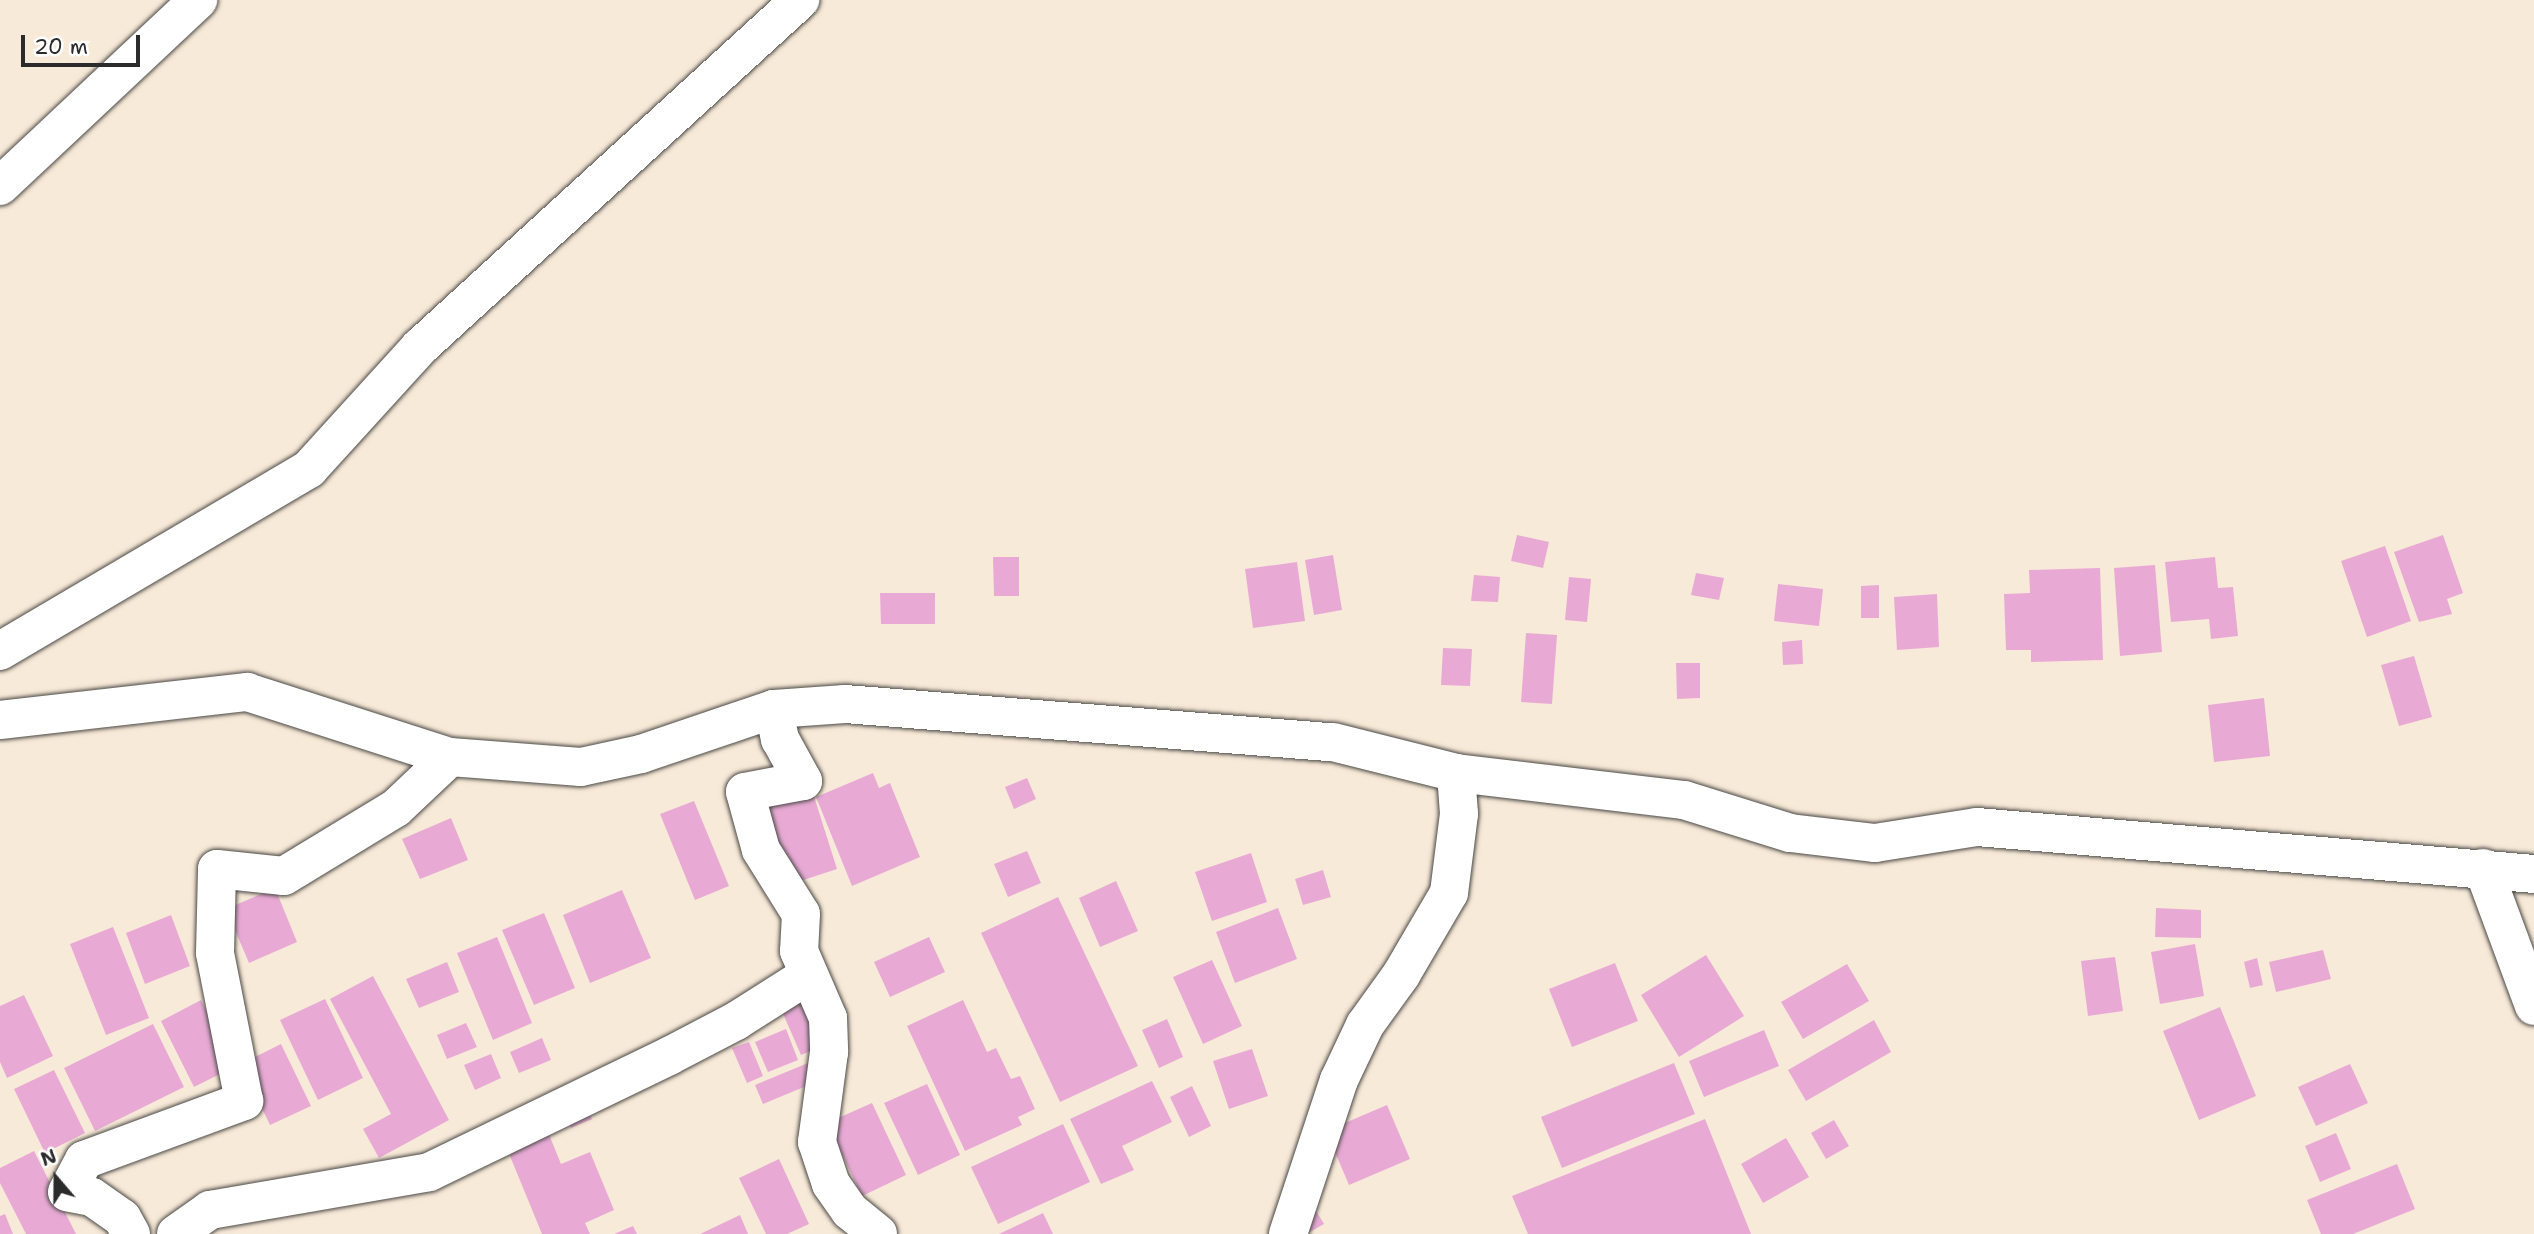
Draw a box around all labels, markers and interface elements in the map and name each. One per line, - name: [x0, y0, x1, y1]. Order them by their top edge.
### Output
- scale bar: [24, 21, 144, 65]
- text: 20 m: [34, 33, 88, 61]
- north arrow: [21, 1143, 91, 1213]
- text: N: [37, 1143, 60, 1172]

